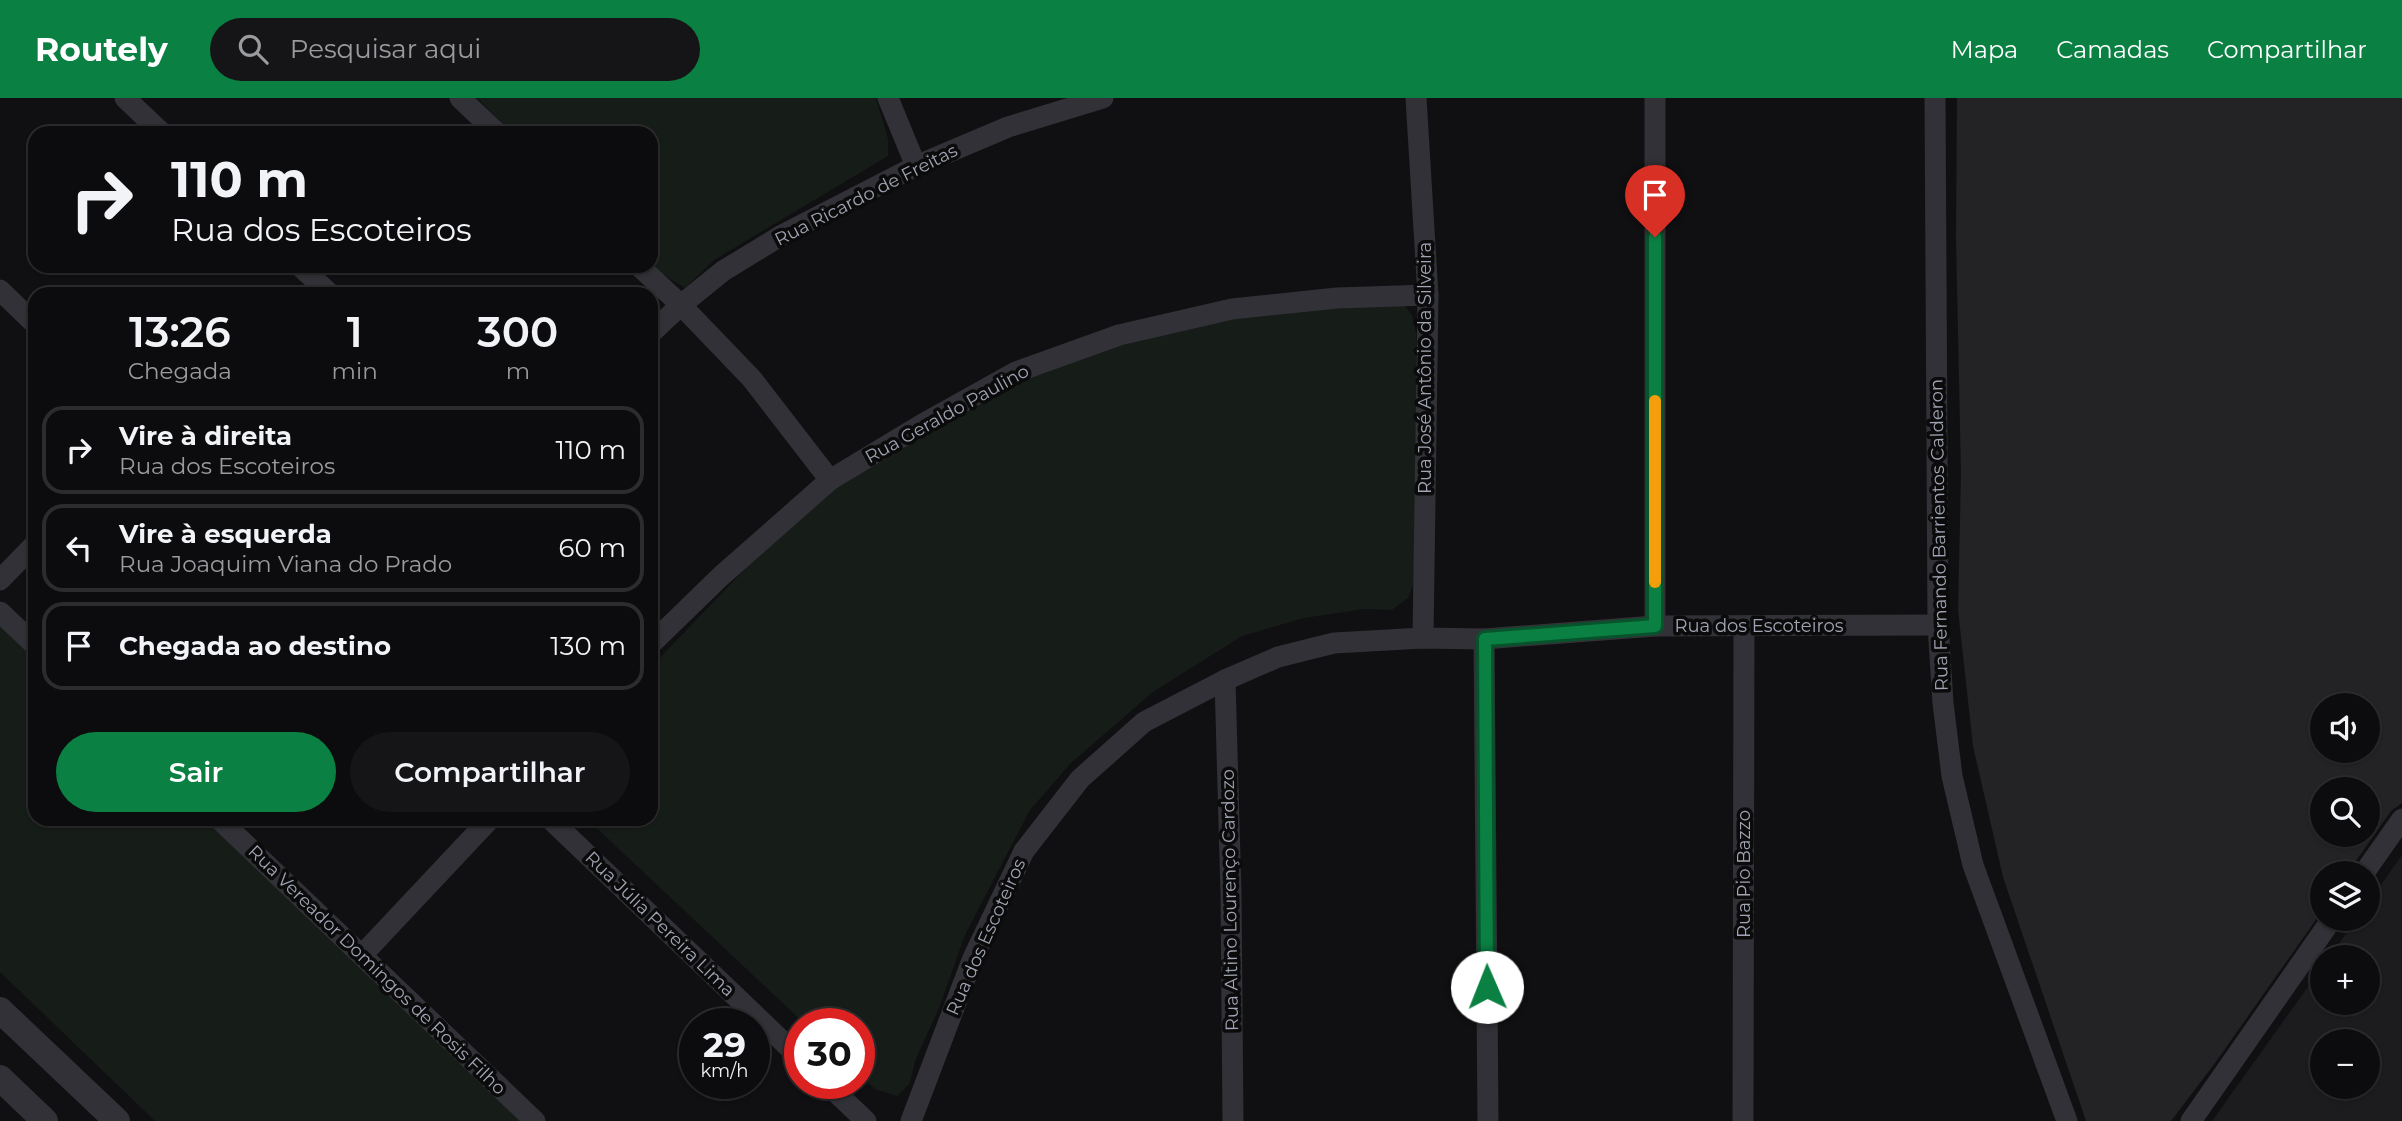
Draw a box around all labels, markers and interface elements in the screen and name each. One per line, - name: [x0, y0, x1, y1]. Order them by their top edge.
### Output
- search box: [210, 18, 700, 81]
- text: Routely: [35, 29, 168, 69]
- icon: search: [234, 30, 272, 68]
- text: Pesquisar aqui: [290, 33, 481, 65]
- text: Mapa: [1951, 35, 2018, 64]
- text: Camadas: [2056, 35, 2169, 64]
- text: Compartilhar: [2207, 35, 2367, 64]
- street label: Rua Ricardo de Freitas: [771, 139, 961, 251]
- text: 110 m: [171, 150, 308, 209]
- icon: right: [56, 154, 147, 245]
- pin: [1625, 165, 1685, 237]
- icon: arrive: [1636, 176, 1674, 214]
- text: Rua dos Escoteiros: [171, 210, 472, 249]
- street label: Rua José Antônio da Silveira: [1414, 242, 1436, 494]
- text: 13:26: [129, 306, 231, 358]
- text: 1: [347, 306, 363, 358]
- text: 300: [477, 306, 558, 358]
- text: Chegada: [128, 357, 232, 385]
- text: min: [332, 357, 378, 385]
- text: m: [506, 357, 530, 385]
- street label: Rua Geraldo Paulino: [861, 360, 1033, 468]
- street label: Rua Fernando Barrientos Calderon: [1925, 379, 1953, 691]
- text: Vire à direita: [119, 420, 292, 452]
- icon: right: [60, 431, 98, 469]
- text: 110 m: [556, 434, 626, 466]
- text: Rua dos Escoteiros: [119, 452, 335, 480]
- text: Vire à esquerda: [119, 518, 332, 550]
- icon: left: [60, 529, 98, 567]
- text: 60 m: [559, 532, 626, 564]
- text: Rua Joaquim Viana do Prado: [119, 550, 452, 578]
- street label: Rua dos Escoteiros: [1674, 615, 1844, 637]
- icon: arrive: [60, 627, 98, 665]
- text: Chegada ao destino: [119, 630, 391, 662]
- text: 130 m: [550, 630, 626, 662]
- map controls: [2310, 693, 2380, 1099]
- button: sound: [2310, 693, 2380, 763]
- button: Sair: [56, 732, 336, 812]
- button: Compartilhar: [350, 732, 630, 812]
- street label: Rua Altino Lourenço Cardozo: [1217, 769, 1243, 1031]
- button: search: [2310, 777, 2380, 847]
- street label: Rua Pio Bazzo: [1733, 810, 1755, 938]
- street label: Rua Vereador Domingos de Rosis Filho: [244, 841, 510, 1099]
- street label: Rua Júlia Pereira Lima: [580, 847, 740, 1001]
- street label: Rua dos Escoteiros: [942, 855, 1031, 1019]
- button: layers: [2310, 861, 2380, 931]
- button: +: [2310, 945, 2380, 1015]
- position arrow: [1450, 950, 1524, 1024]
- speed limit sign: 30: [784, 1008, 875, 1099]
- text: 29: [703, 1023, 746, 1066]
- button: −: [2310, 1029, 2380, 1099]
- text: km/h: [700, 1060, 749, 1082]

